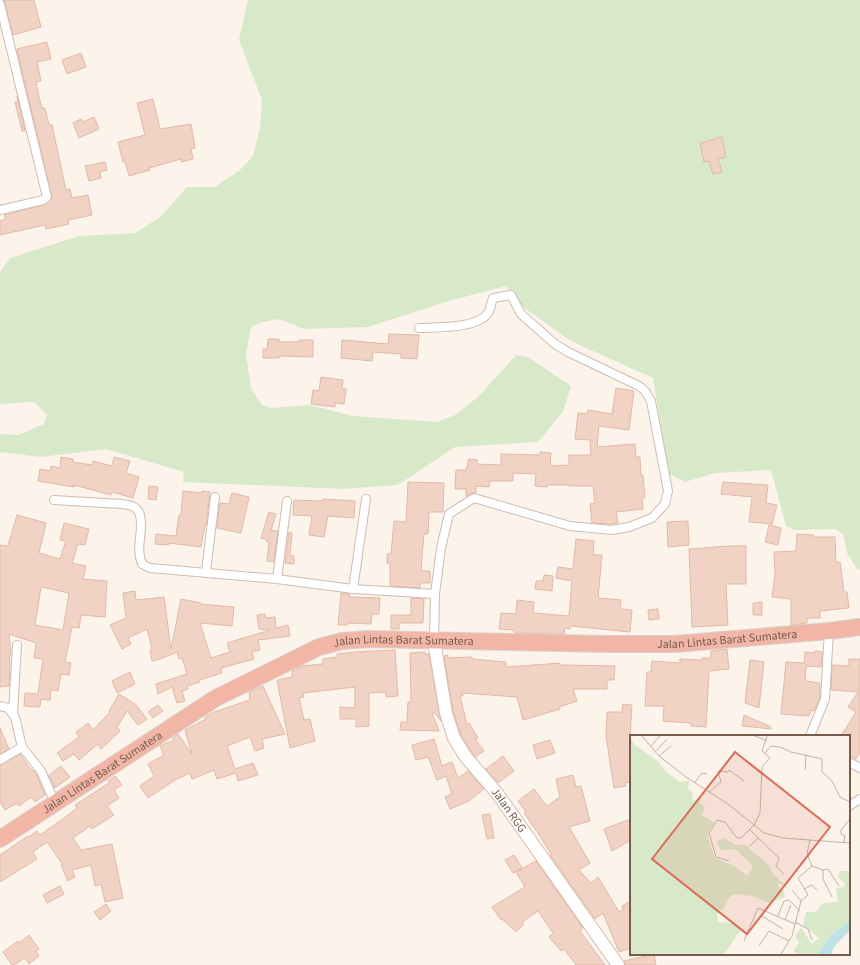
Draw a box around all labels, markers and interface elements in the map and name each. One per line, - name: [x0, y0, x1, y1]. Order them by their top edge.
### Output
- street label: Jalan Lintas Barat Sumatera: [657, 626, 798, 653]
- street label: Jalan Lintas Barat Sumatera: [331, 631, 474, 652]
- street label: Jalan Lintas Barat Sumatera: [39, 727, 166, 818]
- inset map: [630, 735, 850, 955]
- street label: Jalan RGG: [487, 784, 530, 836]

